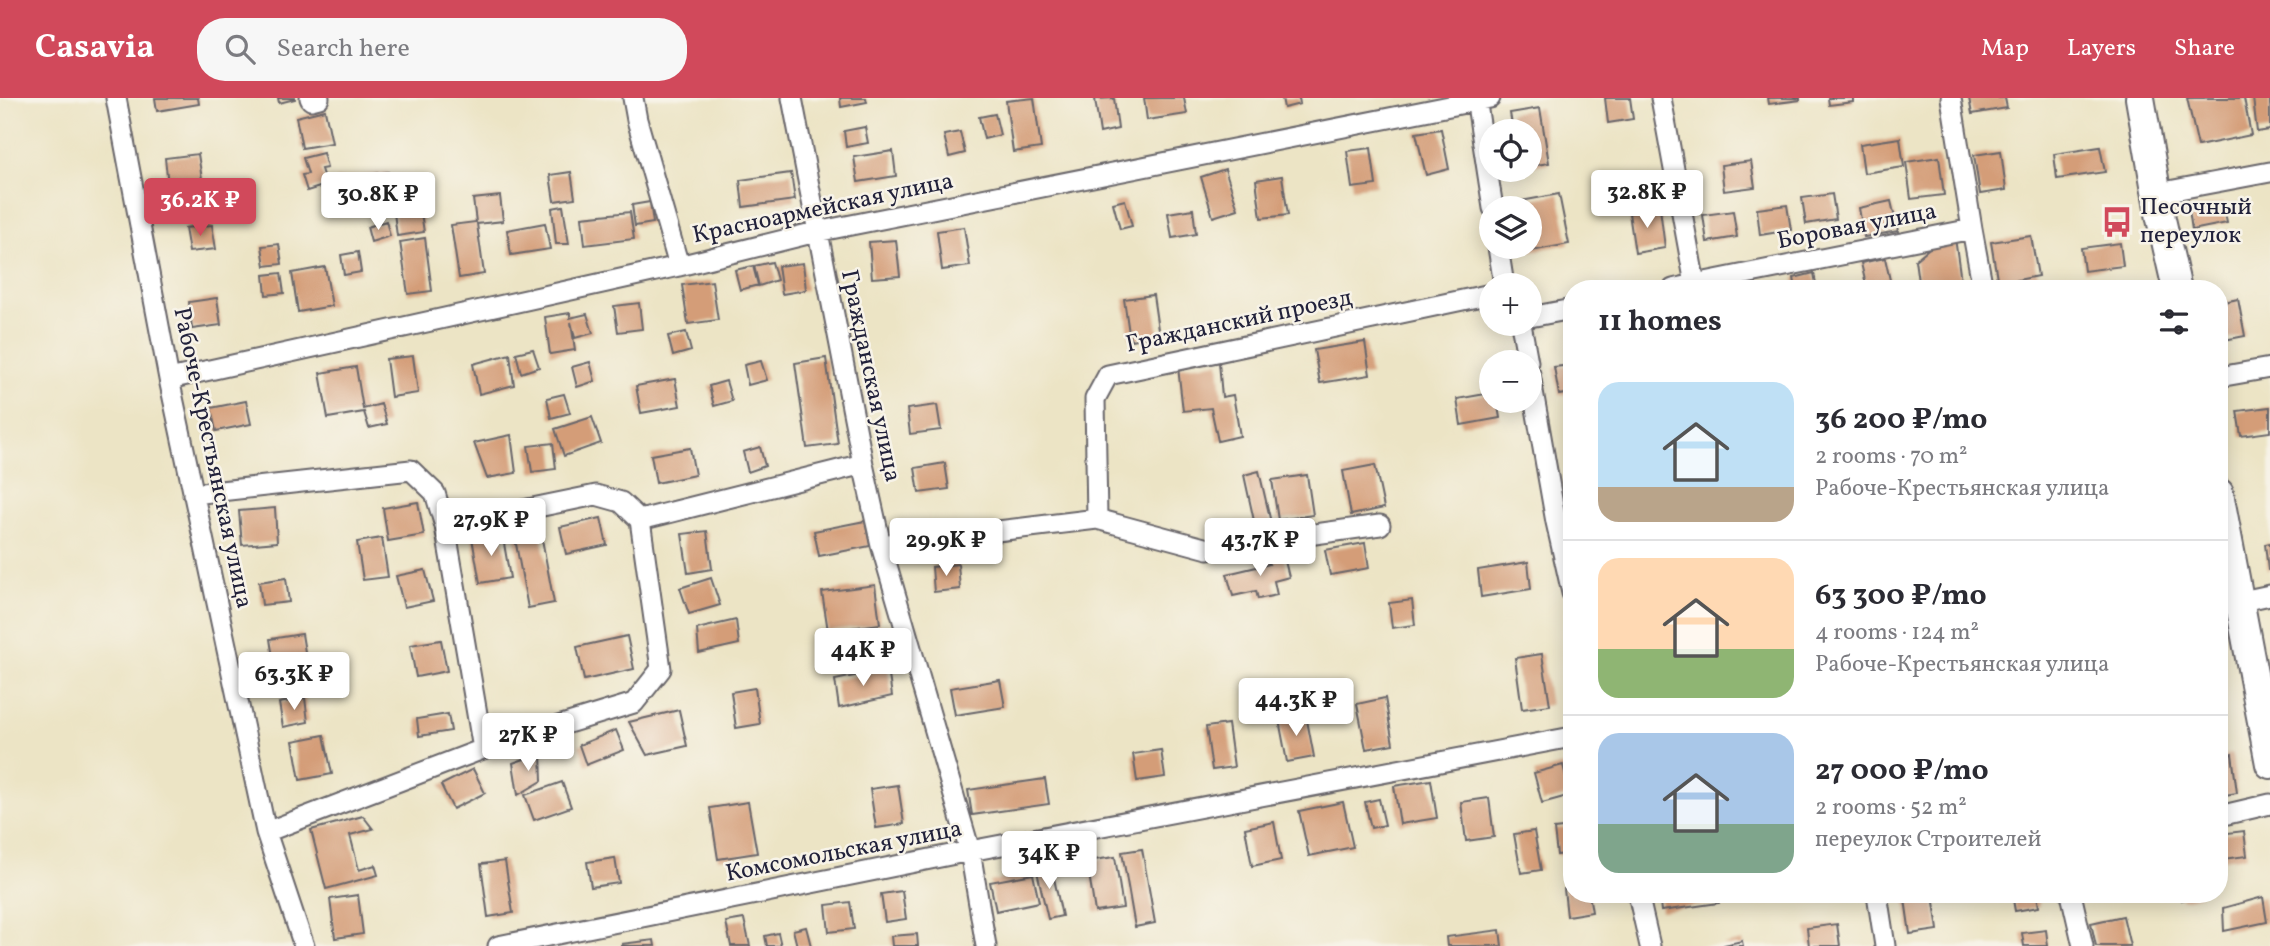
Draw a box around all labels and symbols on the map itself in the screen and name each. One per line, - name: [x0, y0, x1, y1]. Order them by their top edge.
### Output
- street label: Красноармейская улица: [689, 165, 957, 253]
- pin: 32.8K ₽: [1582, 170, 1712, 230]
- pin: 30.8K ₽: [313, 172, 443, 232]
- pin: 36.2K ₽: [135, 178, 265, 238]
- place label: Песочный переулок: [2140, 191, 2252, 253]
- street label: Боровая улица: [1774, 195, 1940, 259]
- bus stop icon: Песочный переулок: [2100, 205, 2134, 239]
- street label: Гражданская улица: [831, 267, 909, 485]
- street label: Гражданский проезд: [1123, 281, 1356, 363]
- street label: Рабоче-Крестьянская улица: [163, 304, 261, 612]
- pin: 27.9K ₽: [426, 498, 556, 558]
- pin: 29.9K ₽: [881, 518, 1011, 578]
- pin: 43.7K ₽: [1195, 518, 1325, 578]
- pin: 44K ₽: [814, 628, 912, 688]
- pin: 63.3K ₽: [229, 652, 359, 712]
- pin: 44.3K ₽: [1231, 678, 1361, 738]
- pin: 27K ₽: [479, 714, 577, 773]
- street label: Комсомольская улица: [723, 812, 965, 892]
- pin: 34K ₽: [1000, 832, 1098, 891]

